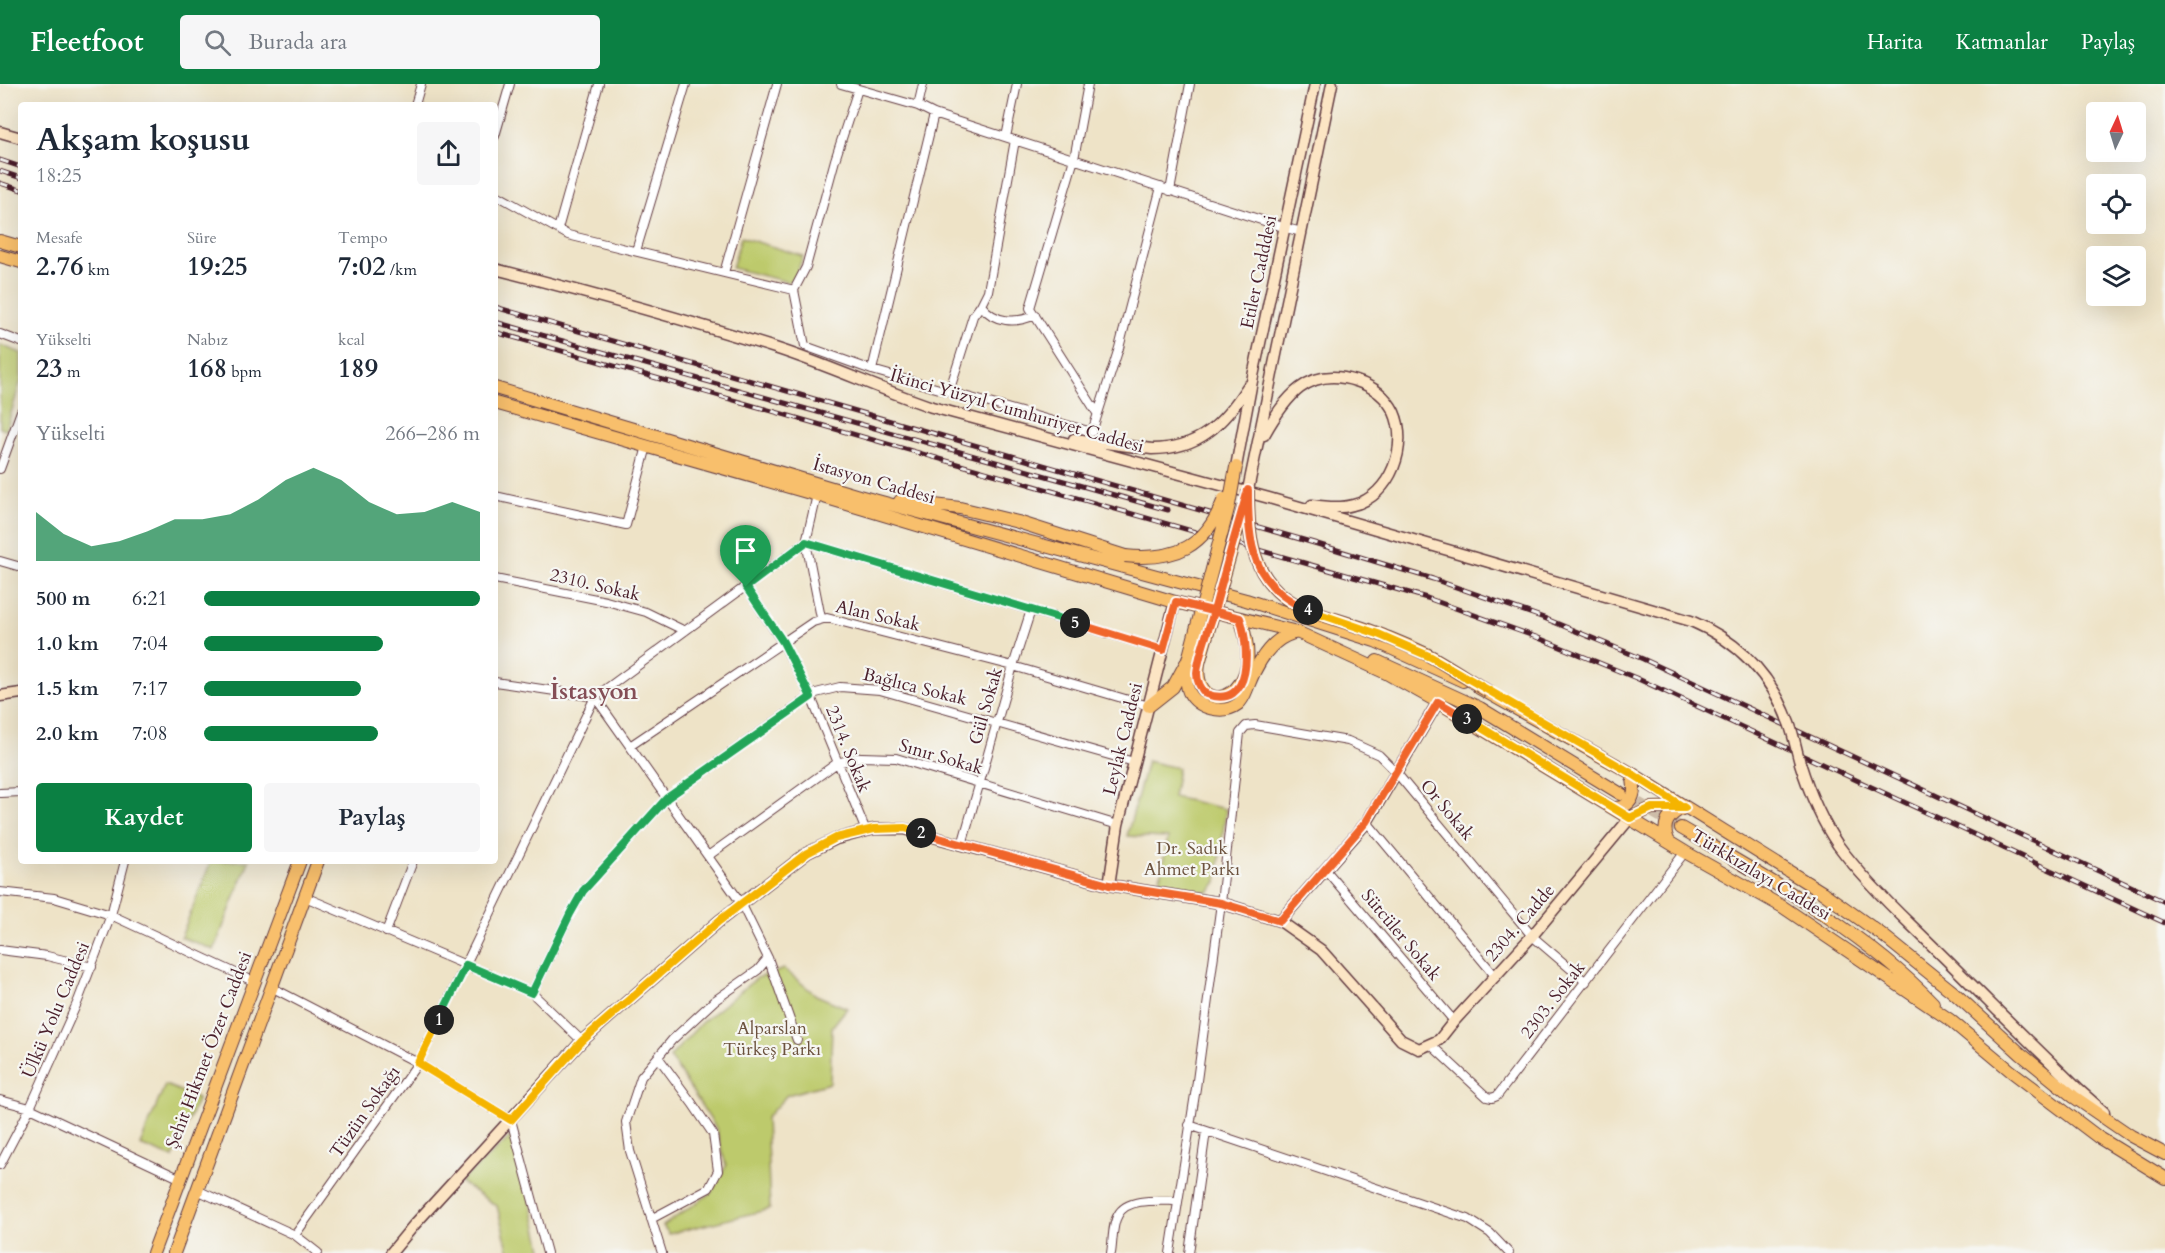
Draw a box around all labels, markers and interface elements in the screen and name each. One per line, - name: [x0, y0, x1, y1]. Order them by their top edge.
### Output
- search box: [180, 15, 600, 69]
- text: Fleetfoot: [30, 23, 144, 61]
- icon: search: [201, 26, 234, 59]
- text: Burada ara: [249, 27, 347, 57]
- text: Harita: [1867, 28, 1923, 57]
- text: Katmanlar: [1956, 28, 2048, 57]
- text: Paylaş: [2081, 28, 2135, 57]
- north arrow: [2086, 102, 2146, 162]
- map controls: [2086, 102, 2146, 306]
- text: Akşam koşusu: [36, 117, 250, 162]
- button: share: [417, 122, 480, 185]
- text: 18:25: [36, 162, 82, 189]
- button: locate: [2086, 174, 2146, 234]
- street label: Etiler Cadddesi: [1235, 213, 1283, 331]
- text: Mesafe: [36, 227, 83, 249]
- text: Süre: [187, 227, 217, 249]
- text: Tempo: [338, 227, 388, 249]
- button: layers: [2086, 246, 2146, 306]
- text: 2.76: [36, 249, 84, 284]
- text: 19:25: [187, 249, 248, 284]
- text: 7:02: [338, 249, 386, 284]
- text: km: [84, 259, 110, 281]
- text: /km: [386, 259, 417, 281]
- text: Yükselti: [36, 329, 92, 351]
- text: Nabız: [187, 329, 228, 351]
- text: kcal: [338, 329, 365, 351]
- text: 23: [36, 351, 63, 386]
- text: 168: [187, 351, 227, 386]
- text: 189: [338, 351, 378, 386]
- text: m: [63, 361, 80, 383]
- text: bpm: [227, 361, 262, 383]
- street label: İkinci Yüzyıl Cumhuriyet Caddesi: [887, 363, 1147, 459]
- text: Yükselti: [36, 420, 105, 447]
- text: 266–286 m: [385, 420, 480, 447]
- street label: İstasyon Caddesi: [810, 452, 938, 510]
- pin: [720, 525, 771, 587]
- icon: arrive: [729, 534, 762, 567]
- street label: 2310. Sokak: [547, 562, 643, 608]
- text: 500 m: [36, 585, 91, 612]
- text: 6:21: [132, 585, 168, 612]
- street label: Alan Sokak: [833, 594, 923, 638]
- pin: 4: [1293, 595, 1323, 625]
- text: 4: [1304, 599, 1312, 621]
- pin: 5: [1060, 608, 1090, 638]
- text: 5: [1071, 612, 1079, 634]
- text: 1.0 km: [36, 630, 99, 657]
- text: 7:04: [132, 630, 168, 657]
- street label: Bağlıca Sokak: [860, 662, 970, 712]
- street label: Gül Sokak: [963, 664, 1009, 748]
- text: 1.5 km: [36, 675, 99, 702]
- text: 7:17: [132, 675, 168, 702]
- district label: İstasyon: [550, 675, 639, 708]
- street label: Leylak Caddesi: [1097, 680, 1149, 798]
- street label: 2314. Sokak: [819, 702, 877, 797]
- pin: 3: [1452, 704, 1482, 734]
- text: 3: [1463, 708, 1471, 730]
- text: 2.0 km: [36, 720, 99, 747]
- text: 7:08: [132, 720, 168, 747]
- street label: Sınır Sokak: [896, 733, 986, 781]
- street label: Or Sokak: [1414, 774, 1480, 846]
- button: Kaydet: [36, 783, 252, 852]
- button: Paylaş: [264, 783, 480, 852]
- pin: 2: [906, 818, 936, 848]
- text: 2: [917, 822, 925, 844]
- street label: Türkkızılayı Caddesi: [1687, 823, 1835, 927]
- park label: Dr. Sadık Ahmet Parkı: [1144, 836, 1240, 882]
- street label: 2304. Cadde: [1479, 879, 1561, 967]
- street label: Sütcüler Sokak: [1355, 884, 1447, 986]
- street label: Ülkü Yolu Caddesi: [16, 938, 96, 1082]
- street label: Şehit Hikmet Özer Caddesi: [160, 948, 258, 1152]
- street label: 2303. Sokak: [1515, 956, 1591, 1044]
- pin: 1: [424, 1005, 454, 1035]
- text: 1: [435, 1009, 443, 1031]
- park label: Alparslan Türkeş Parkı: [723, 1016, 821, 1062]
- street label: Tüzün Sokağı: [324, 1061, 406, 1163]

